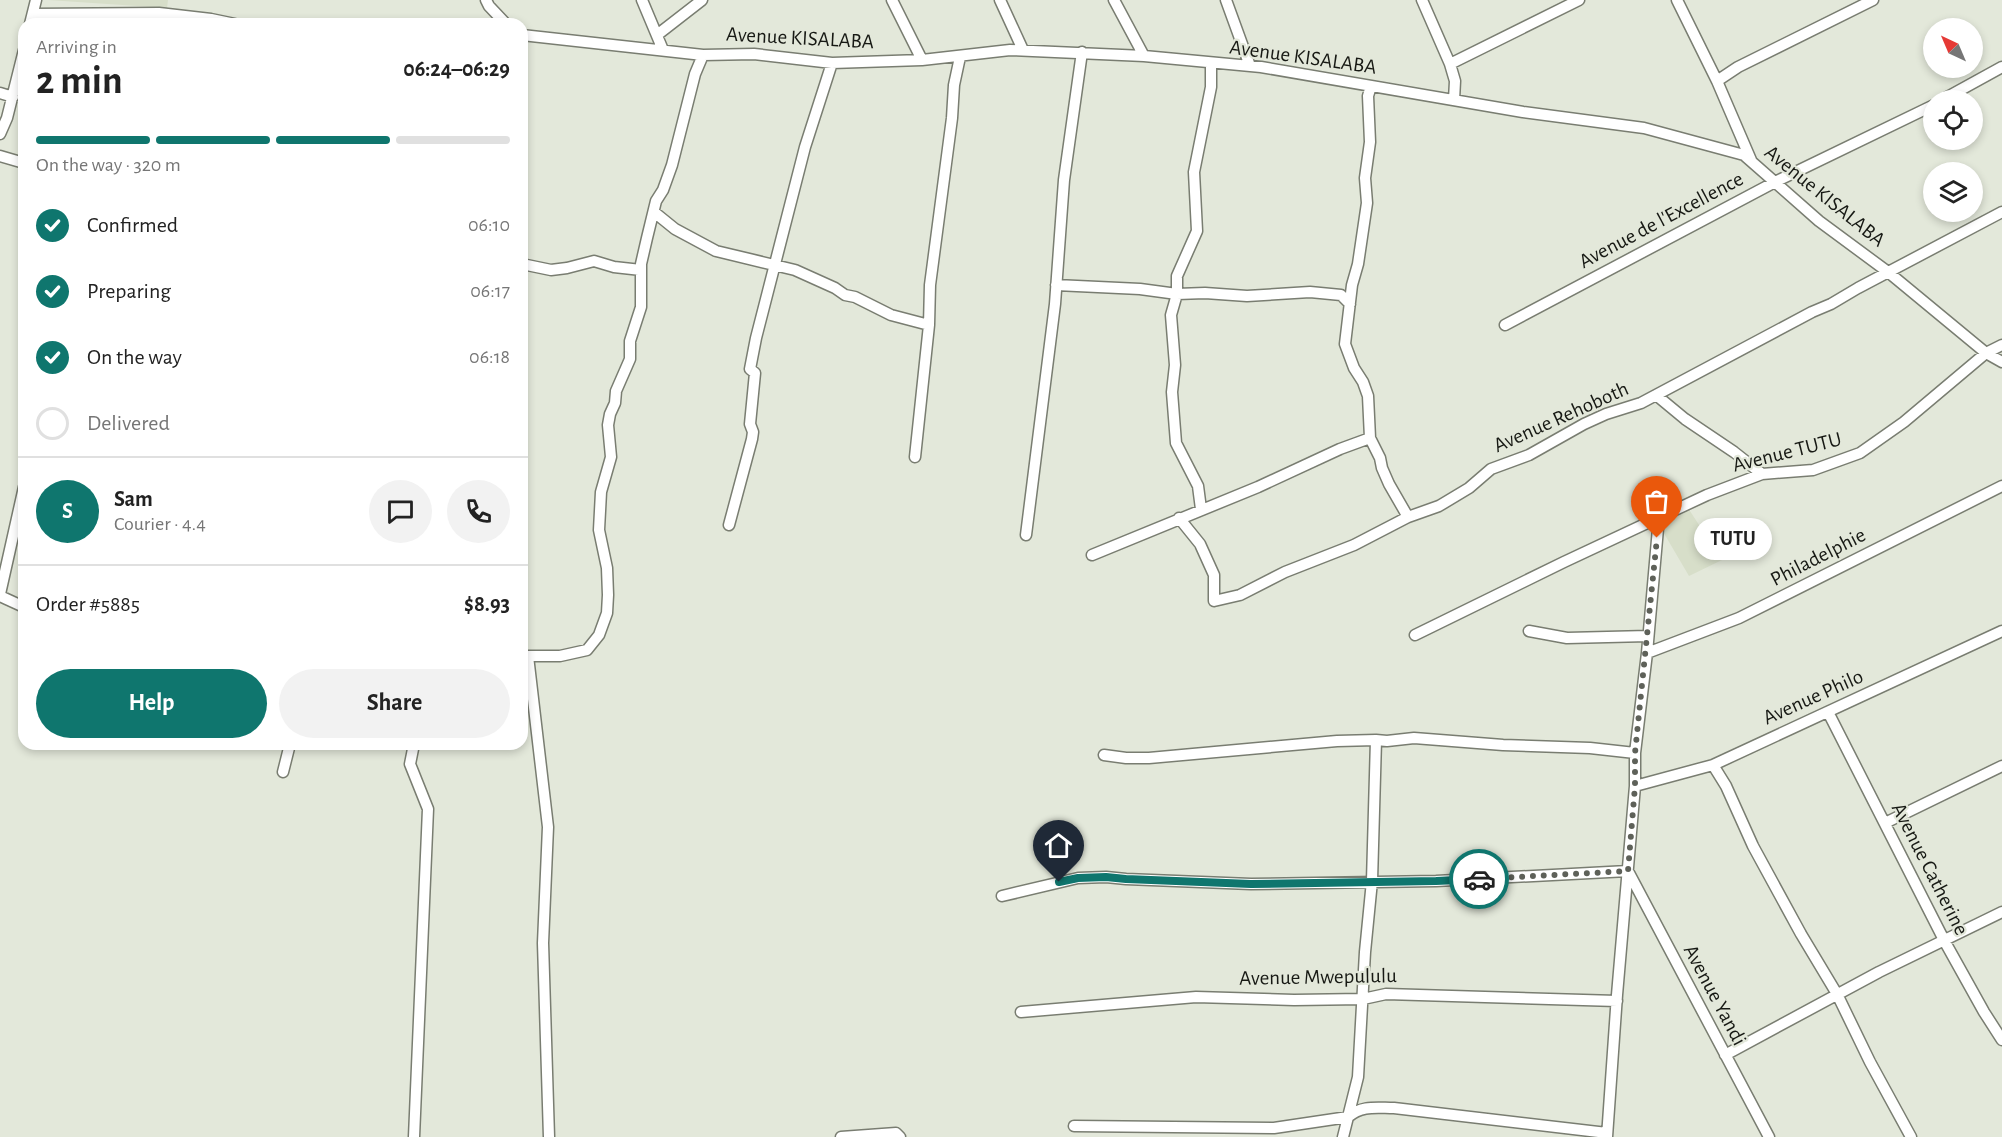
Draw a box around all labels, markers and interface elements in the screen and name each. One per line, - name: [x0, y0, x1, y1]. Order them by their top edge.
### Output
- north arrow: [1923, 18, 1983, 78]
- map controls: [1923, 18, 1983, 222]
- street label: Avenue KISALABA: [725, 24, 875, 52]
- street label: Avenue KISALABA: [1228, 36, 1378, 78]
- text: Arriving in: [36, 37, 117, 57]
- text: 06:24–06:29: [403, 58, 510, 80]
- text: 2 min: [36, 62, 123, 101]
- button: locate: [1923, 90, 1983, 150]
- street label: Avenue KISALABA: [1761, 141, 1889, 251]
- text: On the way · 320 m: [36, 155, 181, 175]
- button: layers: [1923, 162, 1983, 222]
- street label: Avenue de l'Excellence: [1575, 168, 1747, 272]
- icon: check: [36, 209, 69, 242]
- text: Confirmed: [87, 214, 178, 236]
- text: 06:10: [468, 215, 510, 235]
- icon: check: [36, 275, 69, 308]
- text: Preparing: [87, 280, 171, 302]
- text: 06:17: [470, 281, 510, 301]
- icon: check: [36, 341, 69, 374]
- text: On the way: [87, 346, 182, 368]
- text: 06:18: [469, 347, 510, 367]
- street label: Avenue Rehoboth: [1490, 378, 1632, 456]
- text: Delivered: [87, 412, 170, 434]
- street label: Avenue TUTU: [1730, 428, 1844, 476]
- pin: [1631, 476, 1682, 538]
- button: chat: [369, 480, 432, 543]
- button: phone: [447, 480, 510, 543]
- icon: bag: [1640, 485, 1673, 518]
- text: Sam: [114, 488, 153, 510]
- text: S: [62, 500, 73, 522]
- text: Courier · 4.4: [114, 514, 206, 534]
- callout: TUTU: [1693, 517, 1771, 559]
- street label: Philadelphie: [1767, 524, 1869, 590]
- text: TUTU: [1710, 529, 1756, 549]
- text: Order #5885: [36, 593, 140, 615]
- text: $8.93: [464, 593, 510, 615]
- street label: Avenue Philo: [1760, 666, 1866, 728]
- button: Help: [36, 669, 267, 738]
- button: Share: [279, 669, 510, 738]
- street label: Avenue Catherine: [1888, 800, 1972, 938]
- pin: [1033, 820, 1084, 882]
- icon: home: [1042, 829, 1075, 862]
- courier: [1449, 849, 1509, 909]
- icon: car: [1463, 863, 1496, 896]
- street label: Avenue Yandi: [1680, 941, 1750, 1049]
- street label: Avenue Mwepululu: [1239, 965, 1397, 989]

